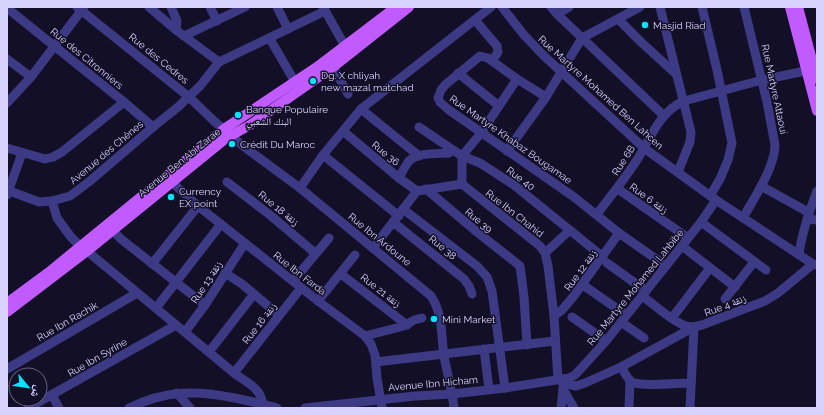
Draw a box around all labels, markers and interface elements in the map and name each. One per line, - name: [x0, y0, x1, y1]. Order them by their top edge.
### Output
- marker: Masjid Riad: [640, 20, 650, 30]
- place label: Masjid Riad: [653, 20, 706, 31]
- street label: Rue des Citronniers: [48, 26, 125, 91]
- street label: Rue des Cedres: [127, 31, 191, 86]
- street label: Rue Martyre Mohamed Ben Lahcen: [536, 33, 665, 151]
- street label: Rue Martyre Attaoui: [760, 43, 789, 135]
- place label: Dg. X chliyah new mazal matchad: [321, 70, 414, 93]
- marker: Dg. X chliyah new mazal matchad: [308, 76, 318, 86]
- street label: Rue Martyre Khabaz Bougamae: [448, 93, 574, 186]
- place label: Banque Populaire البنك الشعبي: [246, 104, 328, 130]
- marker: Banque Populaire البنك الشعبي: [233, 110, 243, 120]
- street label: Avenue des Chênes: [67, 118, 145, 186]
- street label: Avenue Ben Abi Zarae: [136, 126, 223, 199]
- marker: Crédit Du Maroc: [227, 139, 237, 149]
- place label: Crédit Du Maroc: [240, 139, 315, 150]
- street label: Rue 36: [370, 139, 402, 168]
- street label: Rue 6B: [610, 143, 637, 177]
- street label: Rue 40: [504, 164, 537, 192]
- street label: Rue 6 زنقة: [628, 181, 670, 216]
- place label: Currency EX point: [179, 186, 222, 209]
- street label: Rue Ibn Chahid: [484, 187, 546, 239]
- street label: Rue 18 زنقة: [256, 189, 301, 228]
- marker: Currency EX point: [166, 192, 176, 202]
- street label: Rue 39: [463, 206, 495, 235]
- street label: Rue Ibn Ardoune: [346, 211, 413, 268]
- street label: Rue Martyre Mohamed Lahbibe: [585, 227, 686, 348]
- street label: Rue 38: [427, 233, 459, 262]
- street label: Rue 12 زنقة: [562, 248, 599, 293]
- street label: Rue Ibn Farda: [271, 249, 328, 297]
- street label: Rue 13 زنقة: [189, 259, 224, 305]
- street label: Rue 21 زنقة: [358, 271, 403, 310]
- street label: Rue 4 زنقة: [703, 292, 748, 318]
- street label: Rue Ibn Rachik: [35, 299, 100, 343]
- street label: Rue 16 زنقة: [240, 301, 279, 346]
- marker: Mini Market: [429, 314, 439, 324]
- place label: Mini Market: [442, 314, 496, 325]
- street label: Rue Ibn Syrine: [66, 336, 129, 379]
- north arrow: [8, 367, 48, 407]
- street label: Avenue Ibn Hicham: [388, 374, 478, 393]
- text: ش: [27, 383, 45, 400]

